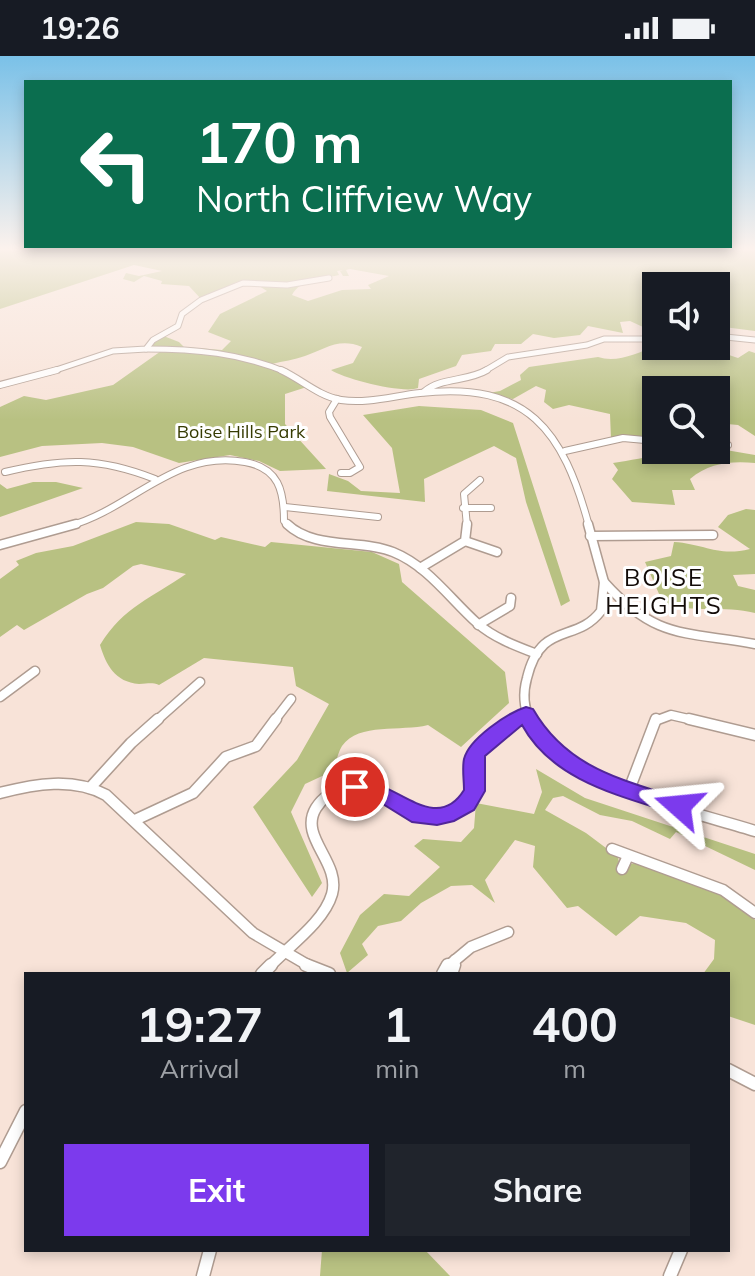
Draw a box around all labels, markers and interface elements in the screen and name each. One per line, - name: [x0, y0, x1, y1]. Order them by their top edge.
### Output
- text: 19:26: [40, 9, 119, 47]
- text: 170 m: [196, 107, 363, 177]
- icon: left: [64, 112, 168, 216]
- text: North Cliffview Way: [196, 176, 532, 221]
- map controls: [642, 272, 730, 464]
- button: sound: [642, 272, 730, 360]
- button: search: [642, 376, 730, 464]
- park label: Boise Hills Park: [177, 420, 306, 443]
- district label: BOISE HEIGHTS: [605, 562, 723, 620]
- pin: [321, 753, 389, 821]
- position arrow: [637, 764, 721, 848]
- icon: arrive: [333, 765, 377, 809]
- text: 19:27: [136, 994, 263, 1054]
- text: 1: [383, 994, 412, 1054]
- text: 400: [532, 994, 618, 1054]
- text: Arrival: [160, 1052, 239, 1085]
- text: min: [375, 1052, 419, 1085]
- text: m: [563, 1052, 586, 1085]
- button: Exit: [64, 1144, 369, 1236]
- button: Share: [385, 1144, 690, 1236]

